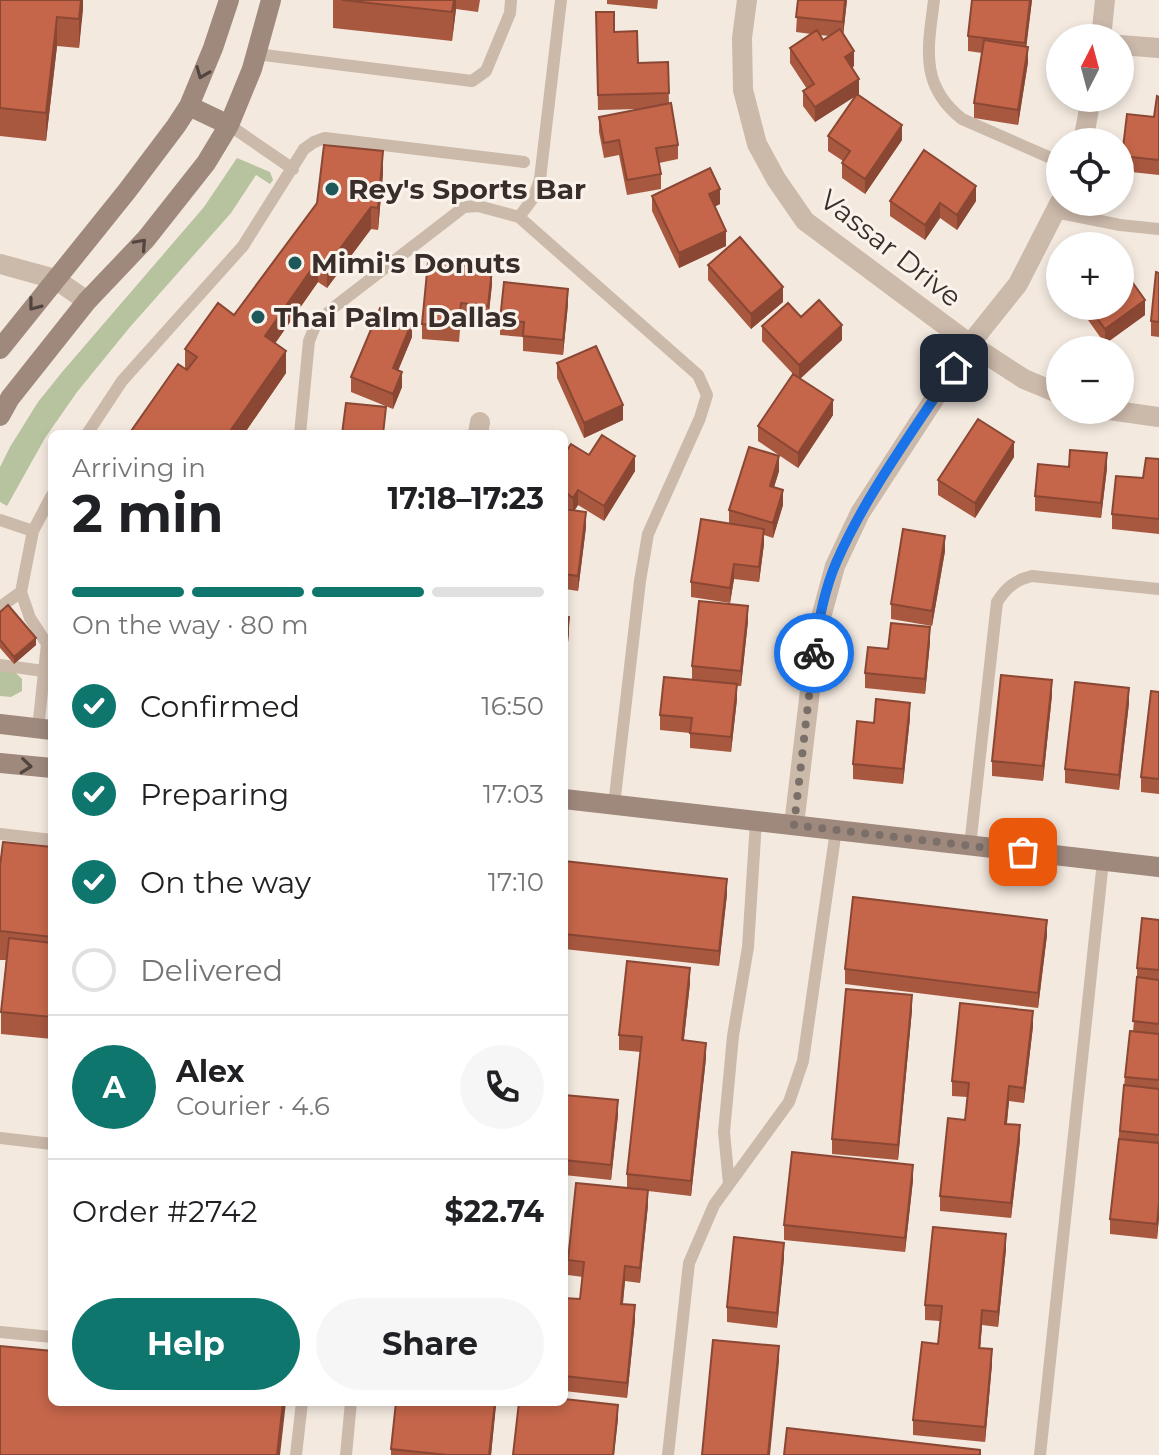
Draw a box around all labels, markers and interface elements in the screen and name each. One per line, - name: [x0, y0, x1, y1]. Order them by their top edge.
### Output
- north arrow: [1046, 24, 1134, 112]
- map controls: [1046, 24, 1134, 424]
- one-way arrow: [196, 65, 212, 79]
- button: locate: [1046, 128, 1134, 216]
- place label: Rey's Sports Bar: [348, 172, 586, 206]
- marker: Rey's Sports Bar: [323, 180, 341, 198]
- street label: Vassar Drive: [813, 182, 969, 314]
- button: +: [1046, 232, 1134, 320]
- one-way arrow: [131, 239, 146, 253]
- place label: Mimi's Donuts: [311, 246, 520, 280]
- marker: Mimi's Donuts: [286, 254, 304, 272]
- one-way arrow: [29, 296, 44, 310]
- place label: Thai Palm Dallas: [274, 300, 517, 334]
- marker: Thai Palm Dallas: [249, 308, 267, 326]
- pin: [920, 334, 988, 402]
- button: −: [1046, 336, 1134, 424]
- icon: home: [932, 346, 976, 390]
- text: Arriving in: [72, 452, 206, 484]
- text: 17:18–17:23: [387, 480, 544, 517]
- text: 2 min: [72, 482, 224, 545]
- text: On the way · 80 m: [72, 609, 309, 641]
- courier: [774, 613, 854, 693]
- icon: bike: [792, 631, 836, 675]
- icon: check: [72, 684, 116, 728]
- text: Confirmed: [140, 688, 300, 725]
- text: 16:50: [481, 690, 544, 722]
- one-way arrow: [20, 757, 33, 774]
- icon: check: [72, 772, 116, 816]
- text: Preparing: [140, 776, 289, 813]
- text: 17:03: [483, 778, 544, 810]
- pin: [989, 818, 1057, 886]
- icon: bag: [1001, 830, 1045, 874]
- icon: check: [72, 860, 116, 904]
- text: On the way: [140, 864, 311, 901]
- text: 17:10: [488, 866, 544, 898]
- text: Delivered: [140, 952, 283, 989]
- button: phone: [460, 1045, 544, 1129]
- text: Alex: [176, 1053, 244, 1090]
- text: A: [103, 1069, 125, 1106]
- text: Courier · 4.6: [176, 1090, 330, 1122]
- text: Order #2742: [72, 1193, 258, 1230]
- text: $22.74: [444, 1193, 544, 1230]
- button: Help: [72, 1298, 300, 1390]
- button: Share: [316, 1298, 544, 1390]

